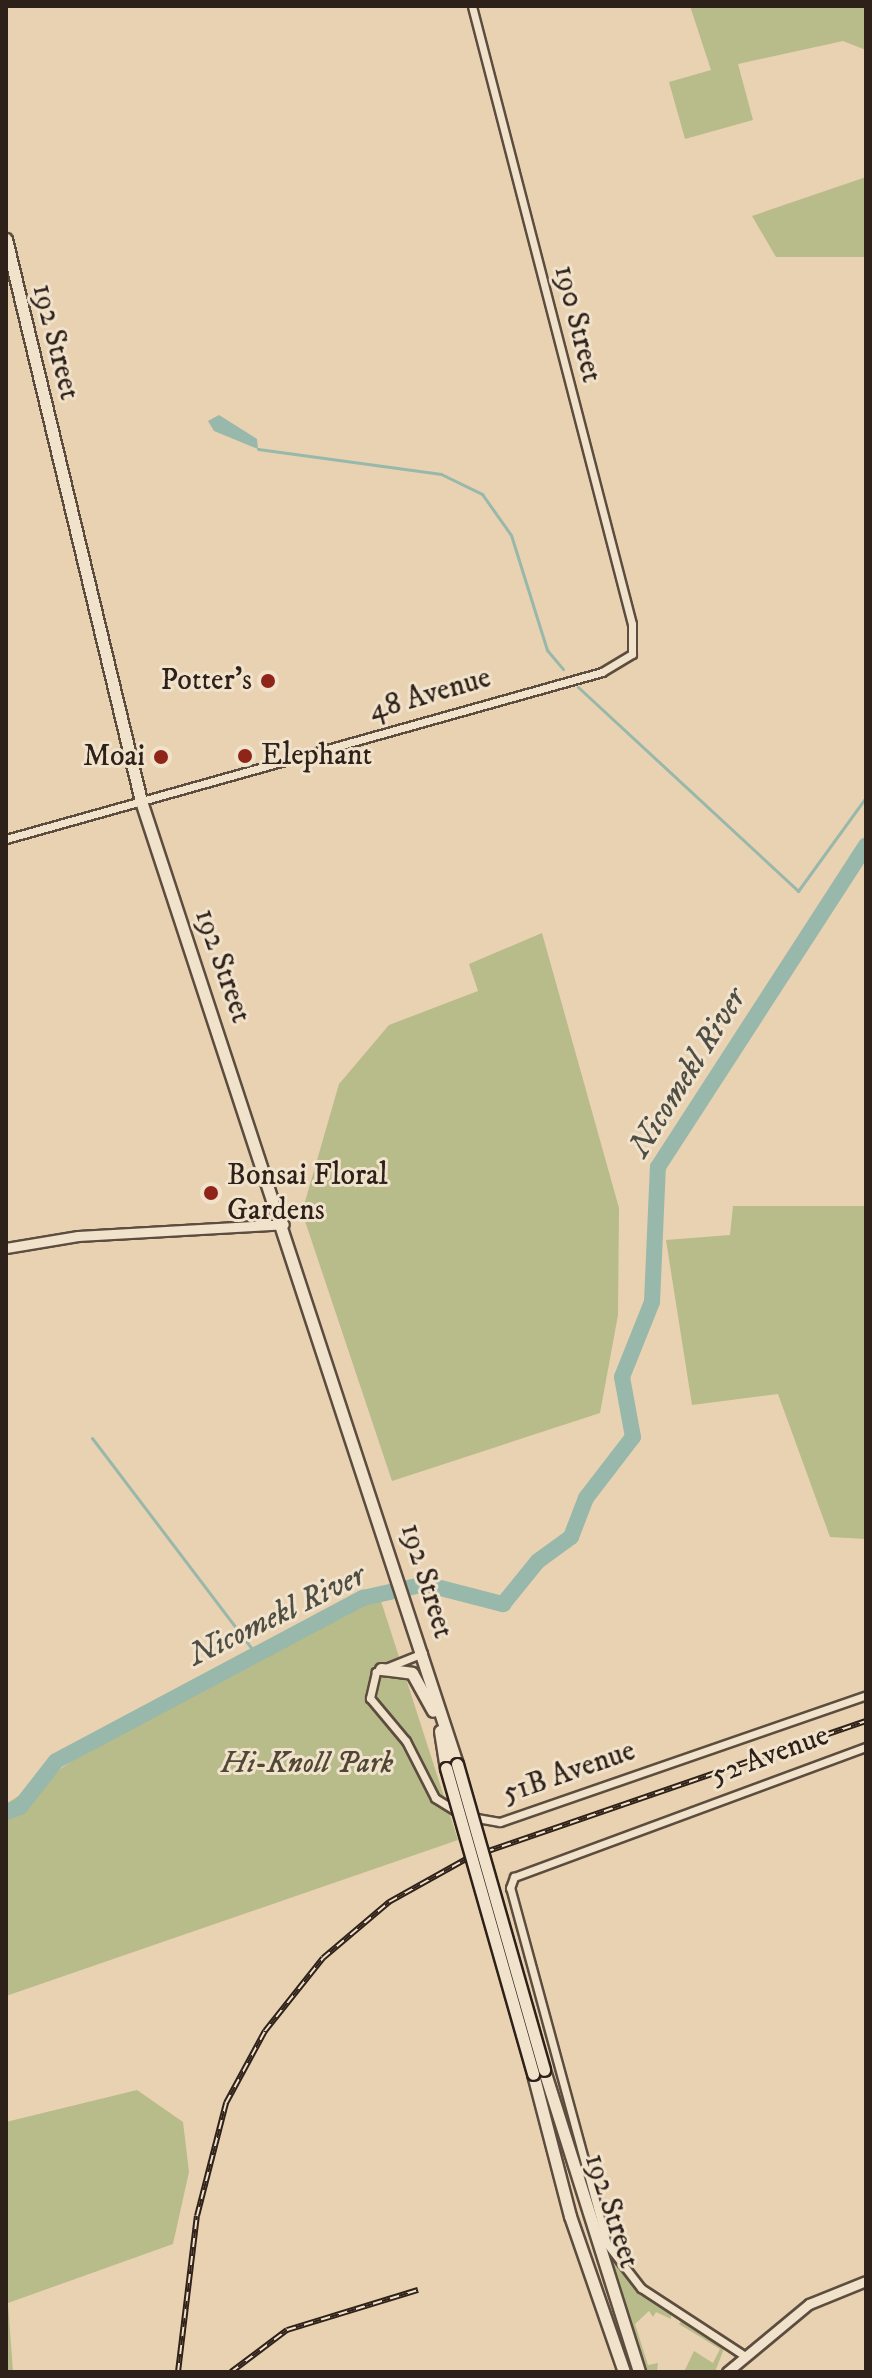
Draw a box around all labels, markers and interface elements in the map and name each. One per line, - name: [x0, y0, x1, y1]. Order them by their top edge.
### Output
- street label: 190 Street: [545, 262, 609, 386]
- street label: 192 Street: [23, 280, 87, 404]
- street label: 48 Avenue: [365, 660, 495, 730]
- place label: Potter's: [160, 663, 252, 699]
- marker: Potter's: [259, 672, 277, 690]
- place label: Elephant: [261, 738, 372, 774]
- place label: Moai: [83, 739, 145, 775]
- marker: Elephant: [236, 747, 254, 765]
- marker: Moai: [152, 748, 170, 766]
- street label: 192 Street: [186, 904, 258, 1028]
- water label: Nicomekl River: [621, 982, 755, 1164]
- place label: Bonsai Floral Gardens: [227, 1158, 388, 1228]
- marker: Bonsai Floral Gardens: [202, 1184, 220, 1202]
- street label: 192 Street: [392, 1519, 460, 1643]
- water label: Nicomekl River: [182, 1557, 372, 1675]
- street label: 52 Avenue: [706, 1718, 834, 1794]
- street label: 51B Avenue: [498, 1734, 640, 1812]
- park label: Hi-Knoll Park: [221, 1746, 393, 1782]
- street label: 192 Street: [576, 2149, 646, 2273]

